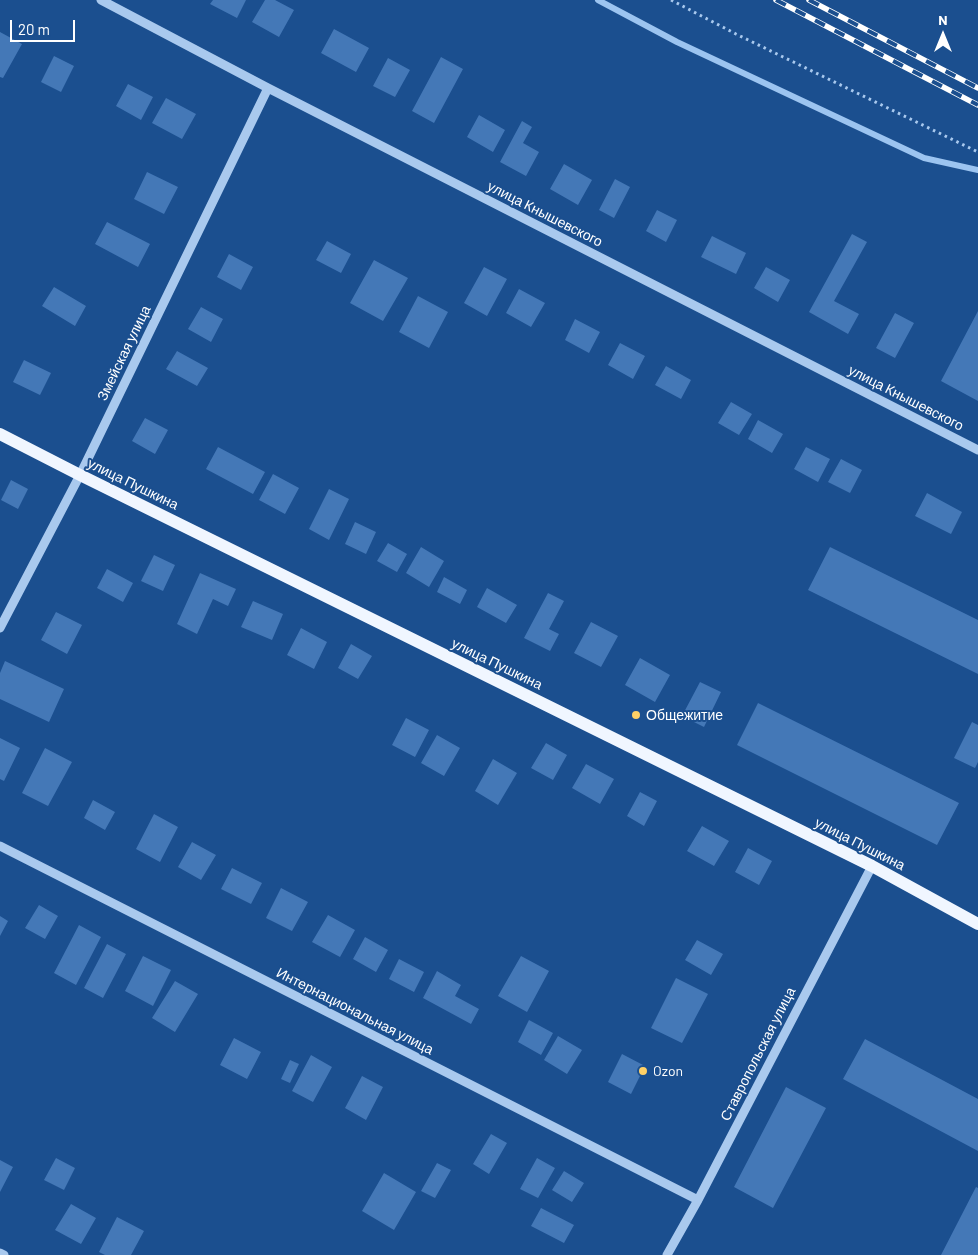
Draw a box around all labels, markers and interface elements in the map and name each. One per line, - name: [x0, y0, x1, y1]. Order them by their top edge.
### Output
- scale bar: [12, 10, 78, 42]
- north arrow: [918, 10, 968, 60]
- text: N: [938, 11, 948, 28]
- text: 20 m: [18, 20, 50, 38]
- street label: улица Кнышевского: [485, 178, 605, 250]
- street label: Змейская улица: [94, 303, 154, 403]
- street label: улица Кнышевского: [846, 362, 966, 434]
- street label: улица Пушкина: [85, 455, 181, 513]
- street label: улица Пушкина: [449, 635, 545, 693]
- place label: Общежитие: [646, 707, 723, 723]
- marker: Общежитие: [630, 709, 642, 721]
- street label: улица Пушкина: [812, 814, 908, 874]
- street label: Интернациональная улица: [274, 964, 436, 1058]
- street label: Ставропольская улица: [717, 984, 799, 1124]
- place label: Ozon: [653, 1063, 683, 1079]
- marker: Ozon: [637, 1065, 649, 1077]

